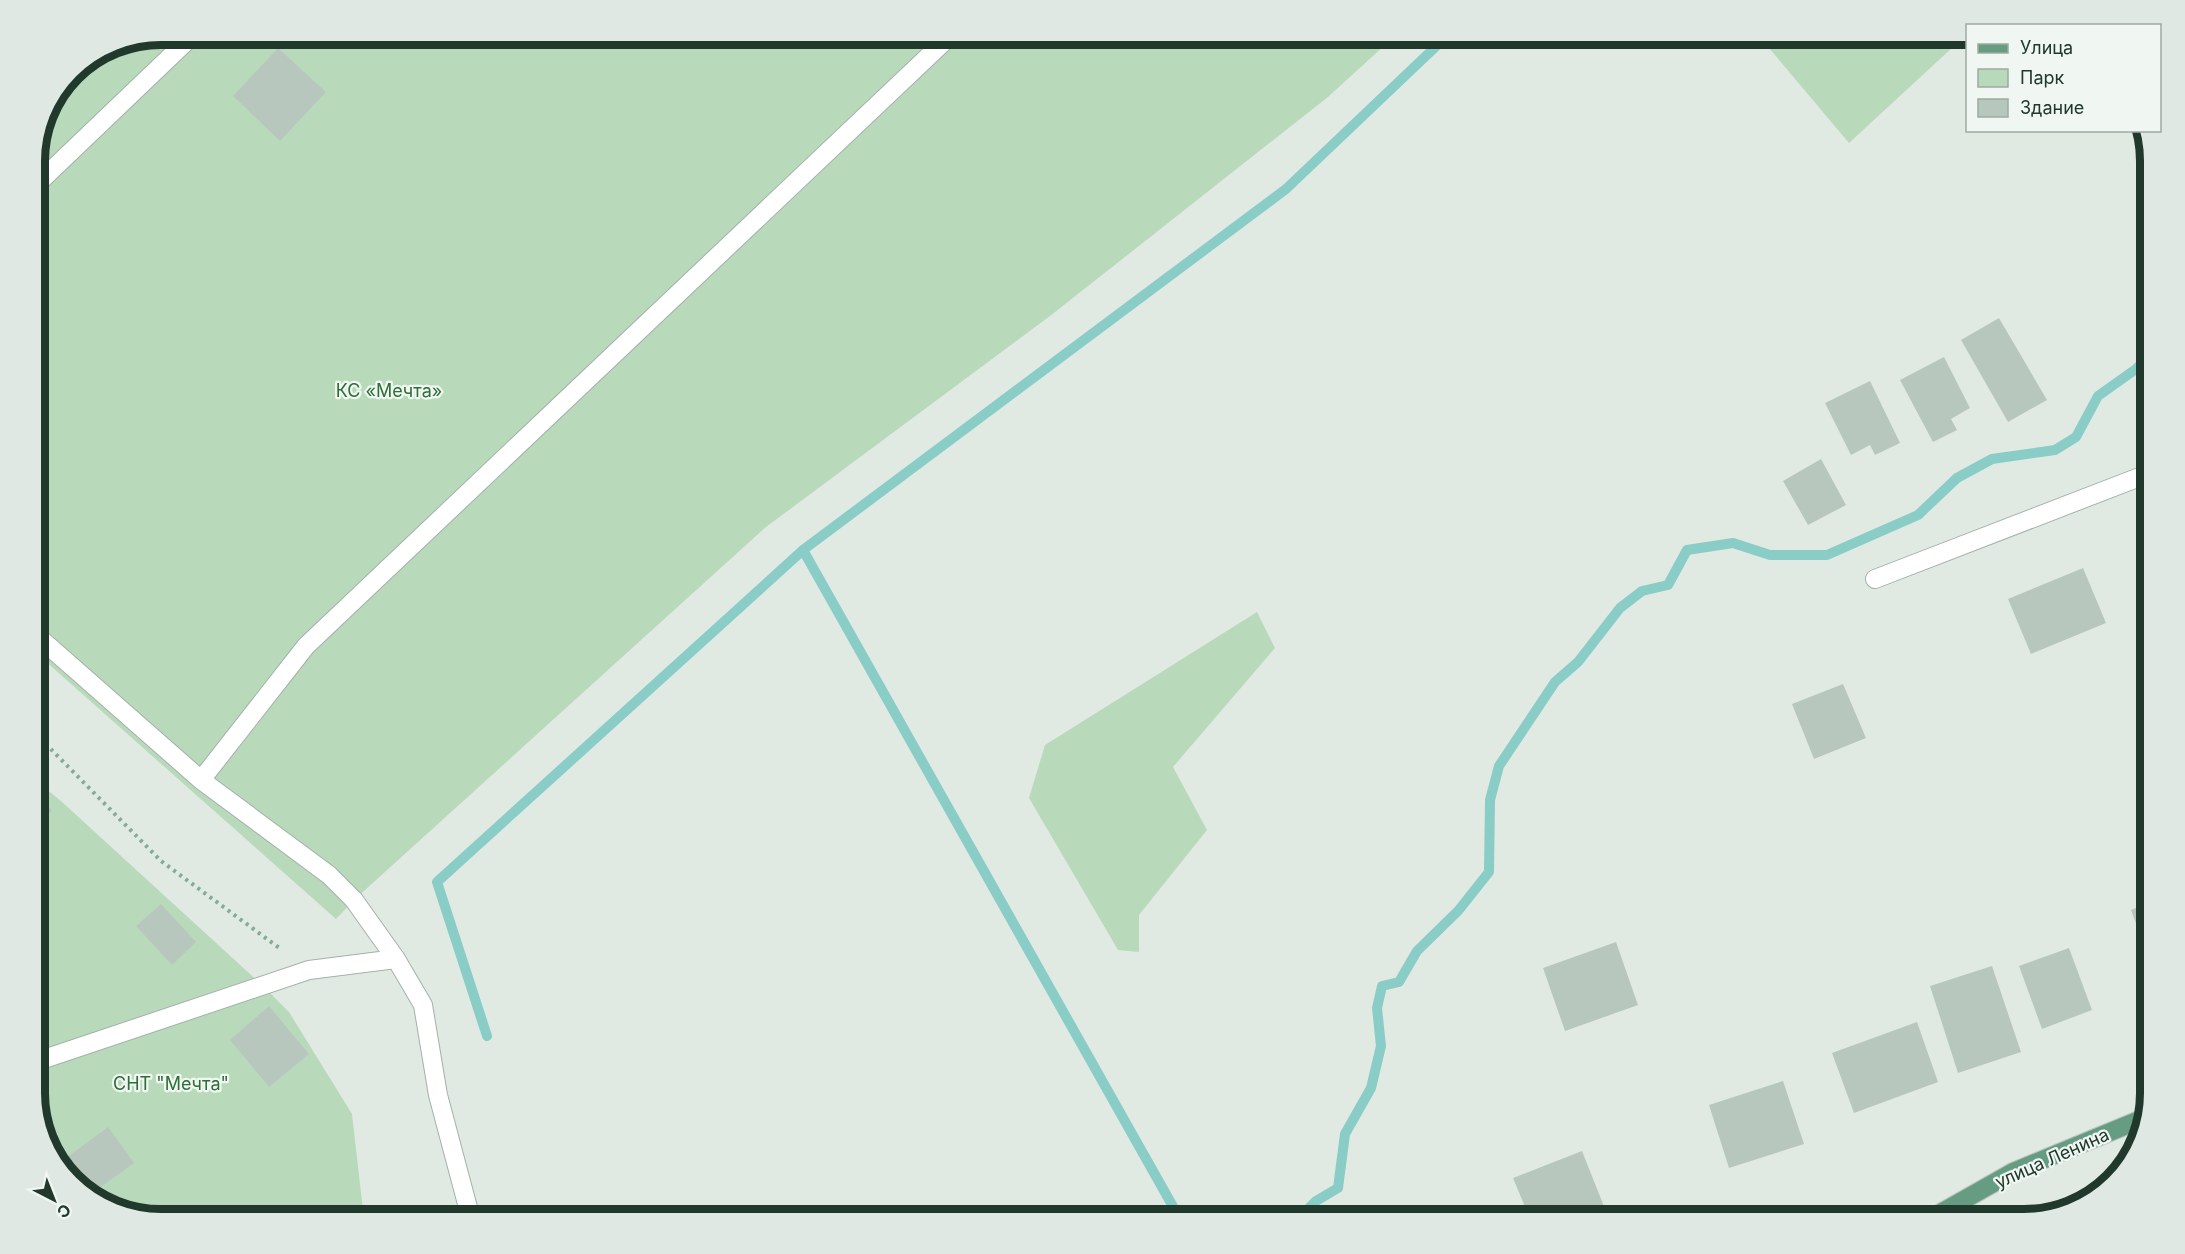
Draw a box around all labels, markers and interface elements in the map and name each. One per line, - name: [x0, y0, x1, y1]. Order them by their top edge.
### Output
- legend: [1966, 24, 2161, 132]
- text: Улица: [2020, 37, 2073, 58]
- text: Парк: [2020, 67, 2065, 88]
- text: Здание: [2020, 97, 2084, 118]
- park label: КС «Мечта»: [336, 380, 442, 401]
- park label: СНТ "Мечта": [113, 1073, 229, 1094]
- street label: улица Ленина: [1992, 1124, 2112, 1192]
- north arrow: [24, 1170, 84, 1230]
- text: С: [53, 1200, 75, 1223]

